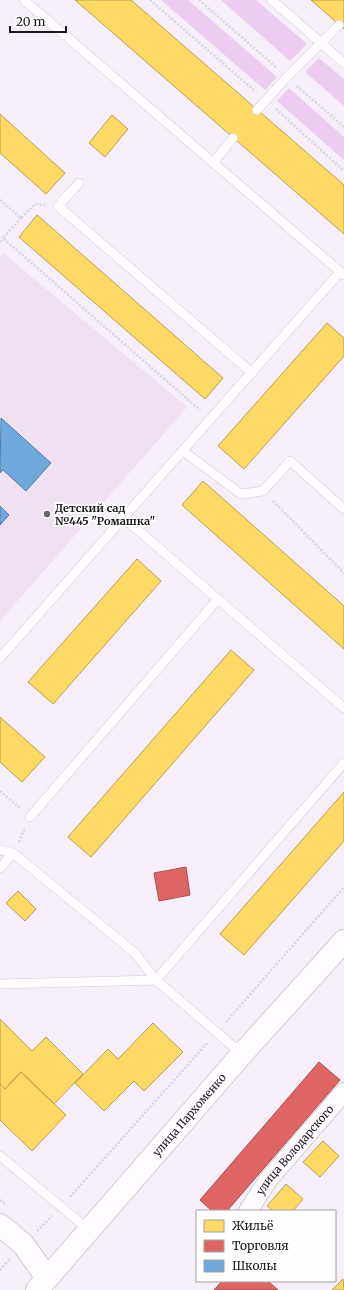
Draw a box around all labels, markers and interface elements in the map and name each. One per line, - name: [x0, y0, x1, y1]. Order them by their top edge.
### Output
- scale bar: [10, 8, 66, 34]
- text: 20 m: [16, 14, 45, 29]
- place label: Детский сад №445 "Ромашка": [55, 501, 156, 528]
- marker: Детский сад №445 "Ромашка": [42, 509, 52, 519]
- street label: улица Пархоменко: [149, 1070, 229, 1159]
- street label: улица Володарского: [253, 1102, 337, 1198]
- legend: [196, 1210, 336, 1282]
- text: Жильё: [232, 1218, 273, 1233]
- text: Торговля: [232, 1238, 289, 1253]
- text: Школы: [232, 1258, 277, 1273]

